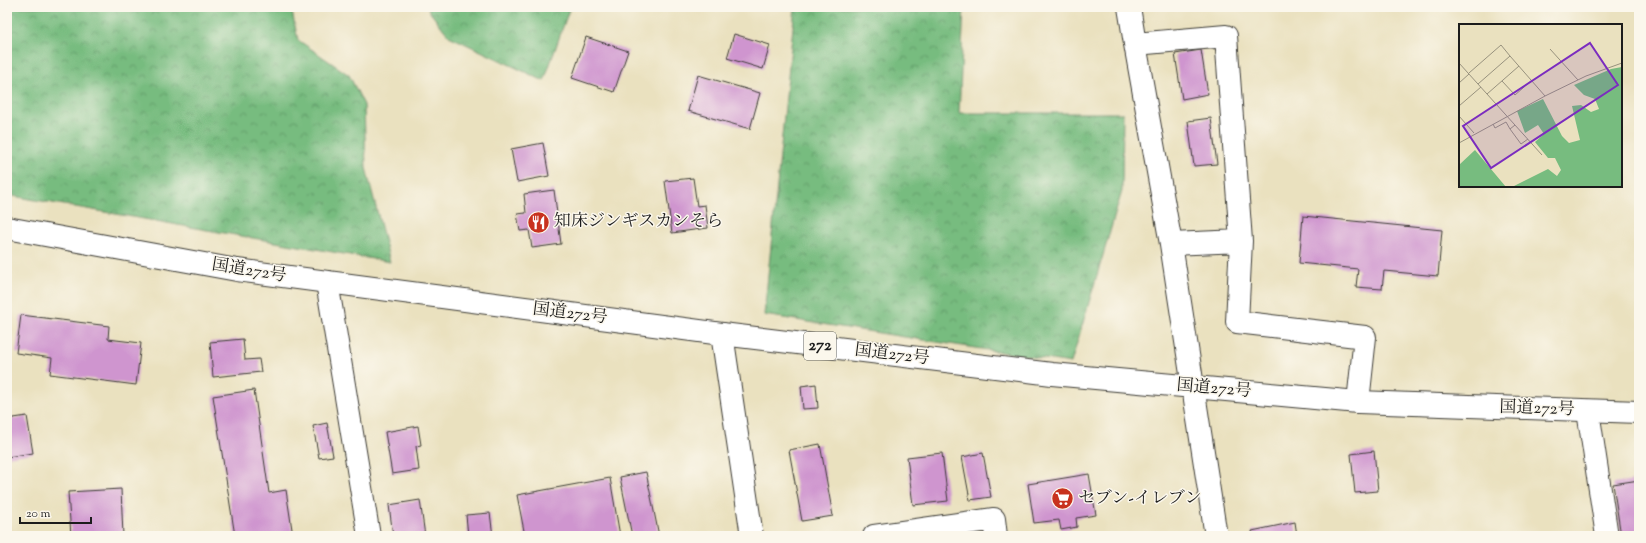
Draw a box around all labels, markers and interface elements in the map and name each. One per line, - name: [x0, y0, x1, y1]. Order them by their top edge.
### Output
- inset map: [1459, 24, 1622, 187]
- restaurant icon: 知床ジンギスカンそら: [525, 209, 551, 235]
- place label: 知床ジンギスカンそら: [554, 210, 723, 234]
- street label: 国道272号: [210, 253, 288, 289]
- street label: 国道272号: [531, 298, 609, 330]
- road number: 272: [804, 332, 836, 360]
- street label: 国道272号: [853, 339, 931, 371]
- street label: 国道272号: [1175, 374, 1253, 404]
- street label: 国道272号: [1499, 396, 1575, 422]
- supermarket icon: セブン-イレブン: [1049, 486, 1075, 512]
- place label: セブン-イレブン: [1078, 487, 1201, 511]
- scale bar: [20, 499, 91, 525]
- text: 20 m: [26, 505, 51, 523]

